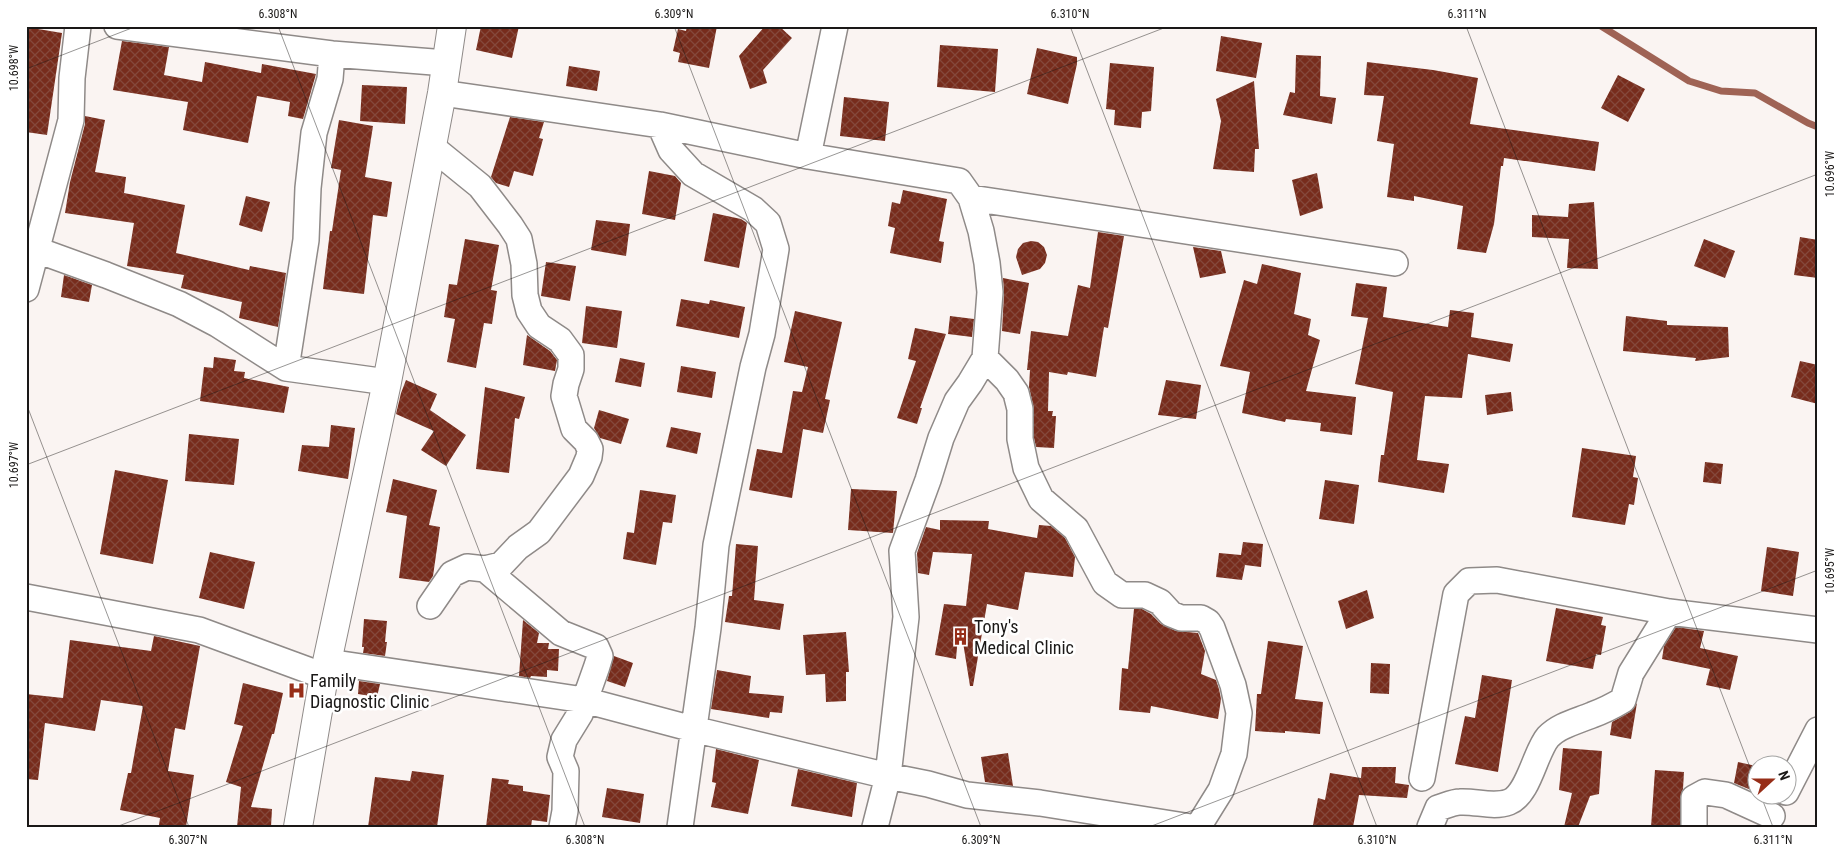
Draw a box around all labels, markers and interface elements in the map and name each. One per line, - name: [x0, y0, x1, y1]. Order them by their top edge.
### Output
- text: 6.308°N: [259, 7, 297, 21]
- text: 6.309°N: [655, 7, 693, 21]
- text: 6.310°N: [1051, 7, 1089, 21]
- text: 6.311°N: [1448, 7, 1486, 21]
- text: 10.698°W: [7, 45, 21, 91]
- text: 10.696°W: [1823, 151, 1837, 197]
- text: 10.697°W: [7, 442, 21, 488]
- text: 10.695°W: [1823, 548, 1837, 594]
- place label: Tony's Medical Clinic: [974, 616, 1074, 658]
- building icon: Tony's Medical Clinic: [950, 626, 970, 646]
- place label: Family Diagnostic Clinic: [310, 670, 429, 712]
- hospital icon: Family Diagnostic Clinic: [286, 680, 306, 700]
- north arrow: [1746, 756, 1796, 806]
- text: N: [1775, 768, 1793, 782]
- text: 6.307°N: [169, 833, 207, 847]
- text: 6.308°N: [566, 833, 604, 847]
- text: 6.309°N: [962, 833, 1000, 847]
- text: 6.310°N: [1358, 833, 1396, 847]
- text: 6.311°N: [1754, 833, 1792, 847]

